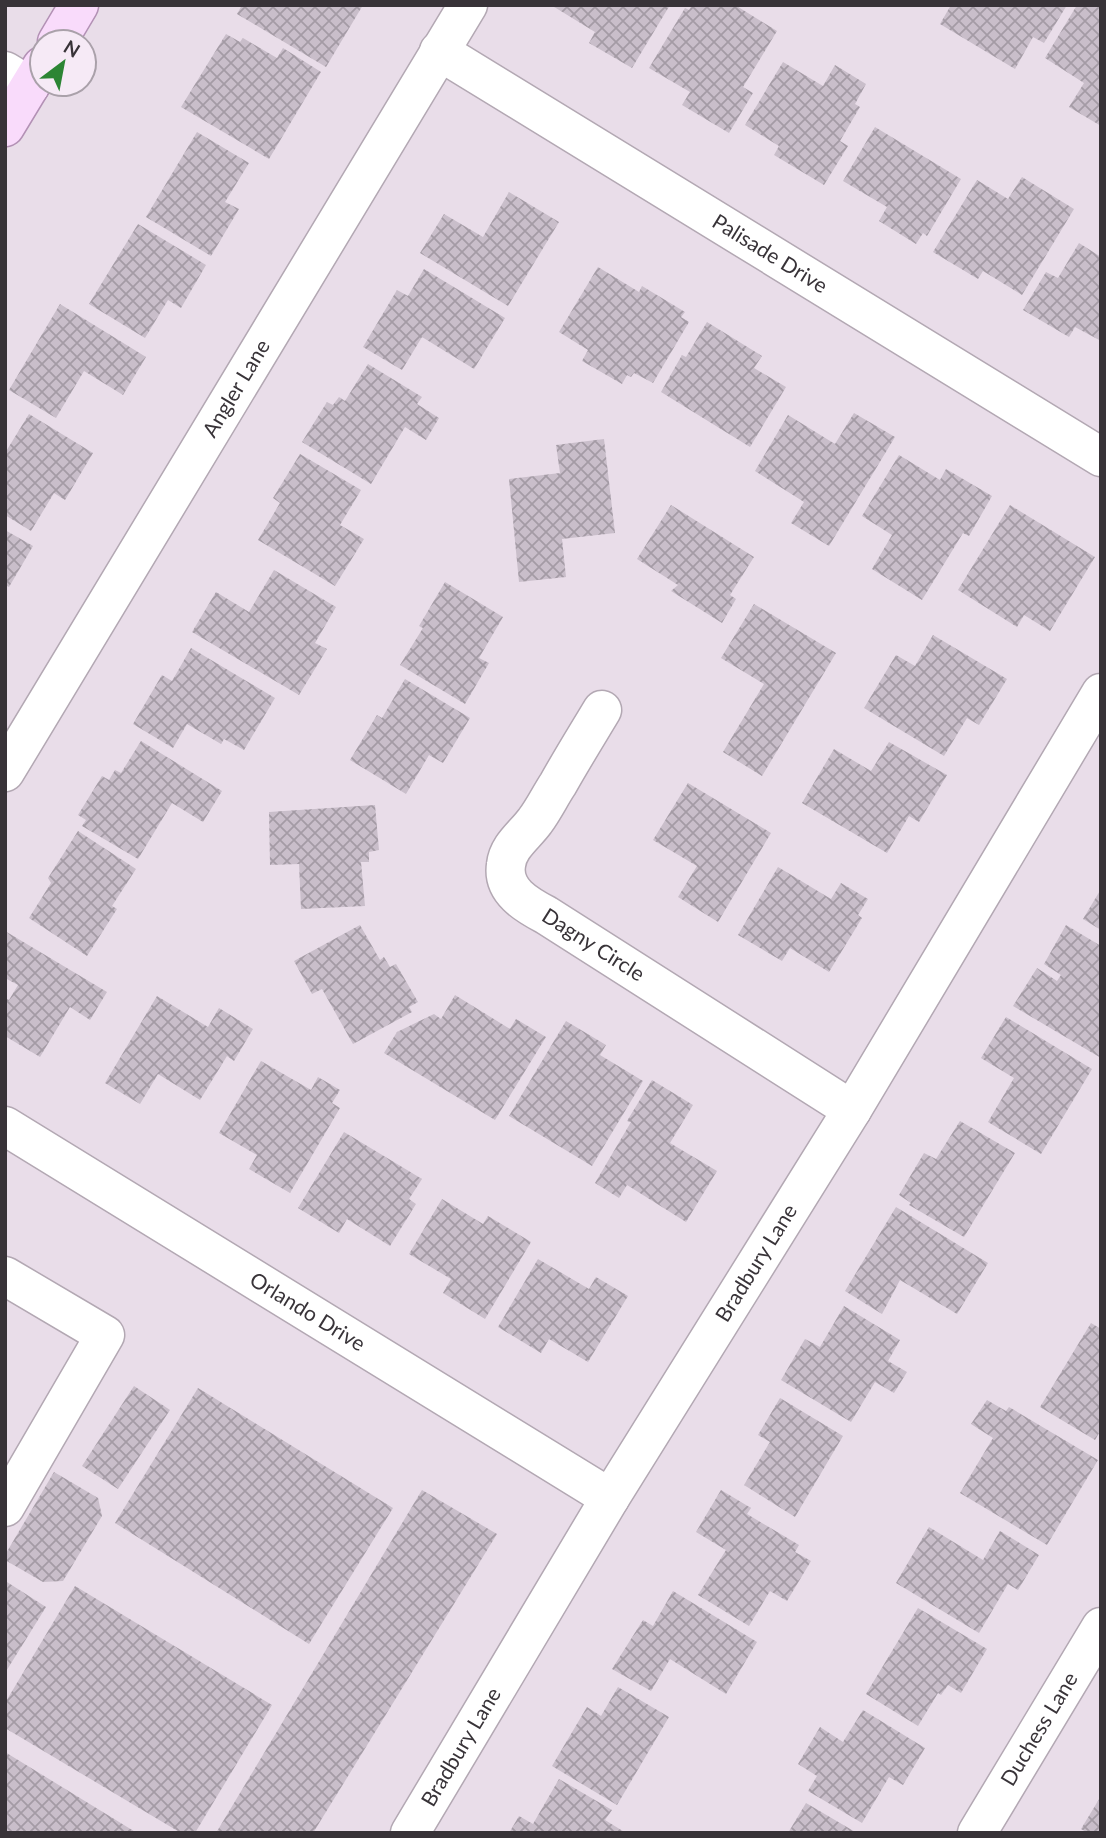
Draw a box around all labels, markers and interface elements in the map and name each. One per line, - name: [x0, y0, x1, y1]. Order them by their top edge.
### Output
- north arrow: [28, 28, 98, 98]
- text: N: [60, 35, 85, 62]
- street label: Palisade Drive: [708, 208, 833, 297]
- street label: Angler Lane: [196, 334, 274, 441]
- street label: Dagny Circle: [538, 902, 650, 986]
- street label: Bradbury Lane: [709, 1199, 801, 1326]
- street label: Orlando Drive: [246, 1266, 370, 1356]
- street label: Duchess Lane: [994, 1667, 1082, 1790]
- street label: Bradbury Lane: [415, 1682, 505, 1810]

